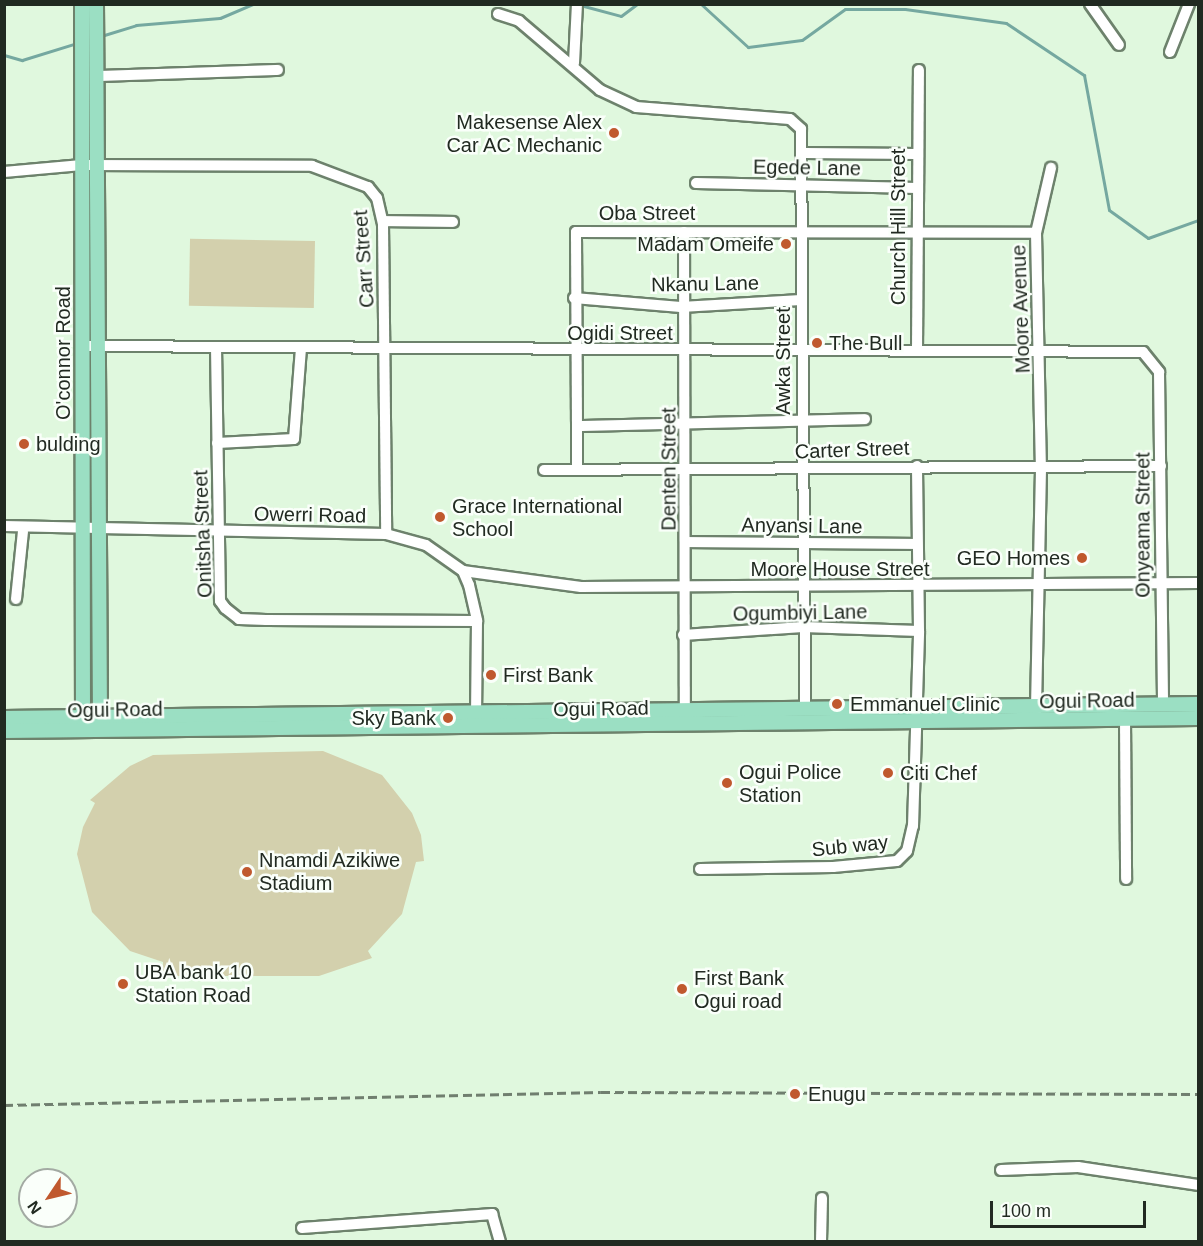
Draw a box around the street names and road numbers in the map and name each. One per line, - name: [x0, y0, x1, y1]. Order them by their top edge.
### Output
- street label: Church Hill Street: [886, 149, 910, 305]
- street label: Egede Lane: [753, 155, 861, 181]
- street label: Oba Street: [599, 201, 695, 225]
- street label: Carr Street: [349, 209, 379, 309]
- street label: Moore Avenue: [1007, 244, 1035, 374]
- street label: Nkanu Lane: [651, 271, 759, 297]
- street label: O'connor Road: [51, 286, 75, 420]
- street label: Awka Street: [771, 307, 795, 415]
- street label: Ogidi Street: [567, 321, 673, 345]
- street label: Denten Street: [657, 407, 681, 531]
- street label: Carter Street: [794, 436, 910, 464]
- street label: Onyeama Street: [1131, 452, 1155, 598]
- street label: Onitsha Street: [189, 470, 217, 598]
- street label: Owerri Road: [254, 502, 366, 528]
- street label: Anyansi Lane: [741, 513, 863, 539]
- street label: Moore House Street: [751, 557, 929, 581]
- street label: Ogumbiyi Lane: [733, 600, 867, 626]
- street label: Ogui Road: [1039, 688, 1135, 714]
- street label: Ogui Road: [553, 696, 649, 722]
- street label: Ogui Road: [67, 697, 163, 723]
- street label: Sub way: [811, 830, 889, 862]

